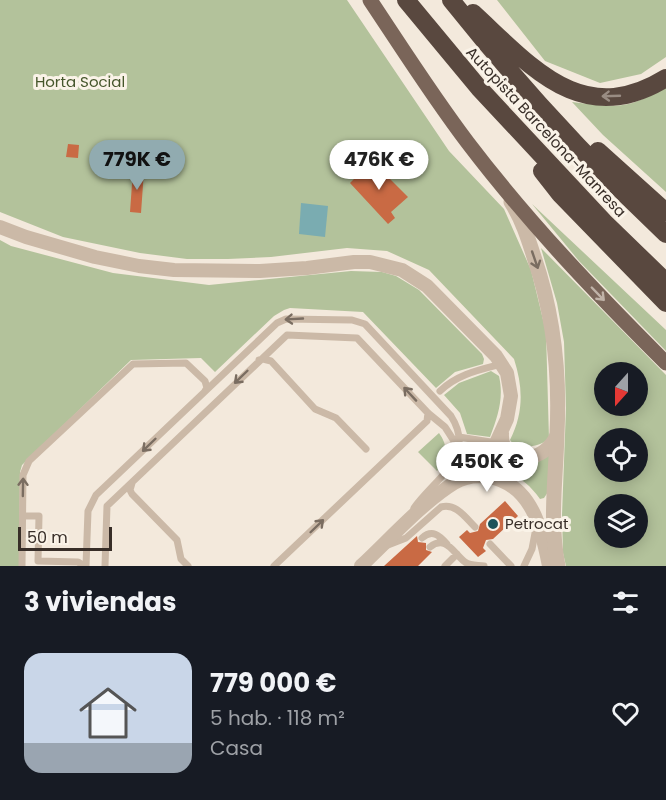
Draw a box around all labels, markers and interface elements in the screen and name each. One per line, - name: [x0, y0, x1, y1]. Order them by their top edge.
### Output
- street label: Autopista Barcelona-Manresa: [462, 42, 631, 222]
- park label: Horta Social: [35, 71, 125, 92]
- one-way arrow: [602, 91, 622, 102]
- pin: 779K €: [88, 140, 186, 191]
- pin: 476K €: [330, 140, 428, 191]
- text: 779K €: [103, 145, 171, 173]
- text: 476K €: [343, 145, 415, 173]
- one-way arrow: [531, 250, 542, 269]
- one-way arrow: [591, 287, 605, 302]
- one-way arrow: [285, 313, 305, 324]
- north arrow: [594, 362, 648, 416]
- map controls: [594, 362, 648, 548]
- one-way arrow: [234, 370, 249, 385]
- one-way arrow: [402, 386, 417, 401]
- button: locate: [594, 428, 648, 482]
- one-way arrow: [141, 438, 156, 452]
- pin: 450K €: [438, 442, 536, 493]
- text: 450K €: [450, 447, 524, 475]
- one-way arrow: [17, 477, 29, 497]
- button: layers: [594, 494, 648, 548]
- place label: Petrocat: [505, 513, 568, 534]
- marker: Petrocat: [486, 517, 500, 531]
- one-way arrow: [309, 519, 324, 533]
- scale bar: [18, 524, 112, 552]
- text: 50 m: [27, 526, 68, 549]
- text: 3 viviendas: [24, 584, 177, 620]
- icon: filters: [609, 586, 642, 619]
- text: 779 000 €: [210, 665, 336, 701]
- icon: home: [72, 677, 144, 749]
- icon: heart: [609, 697, 642, 730]
- text: 5 hab. · 118 m²: [210, 704, 345, 732]
- text: Casa: [210, 734, 263, 762]

